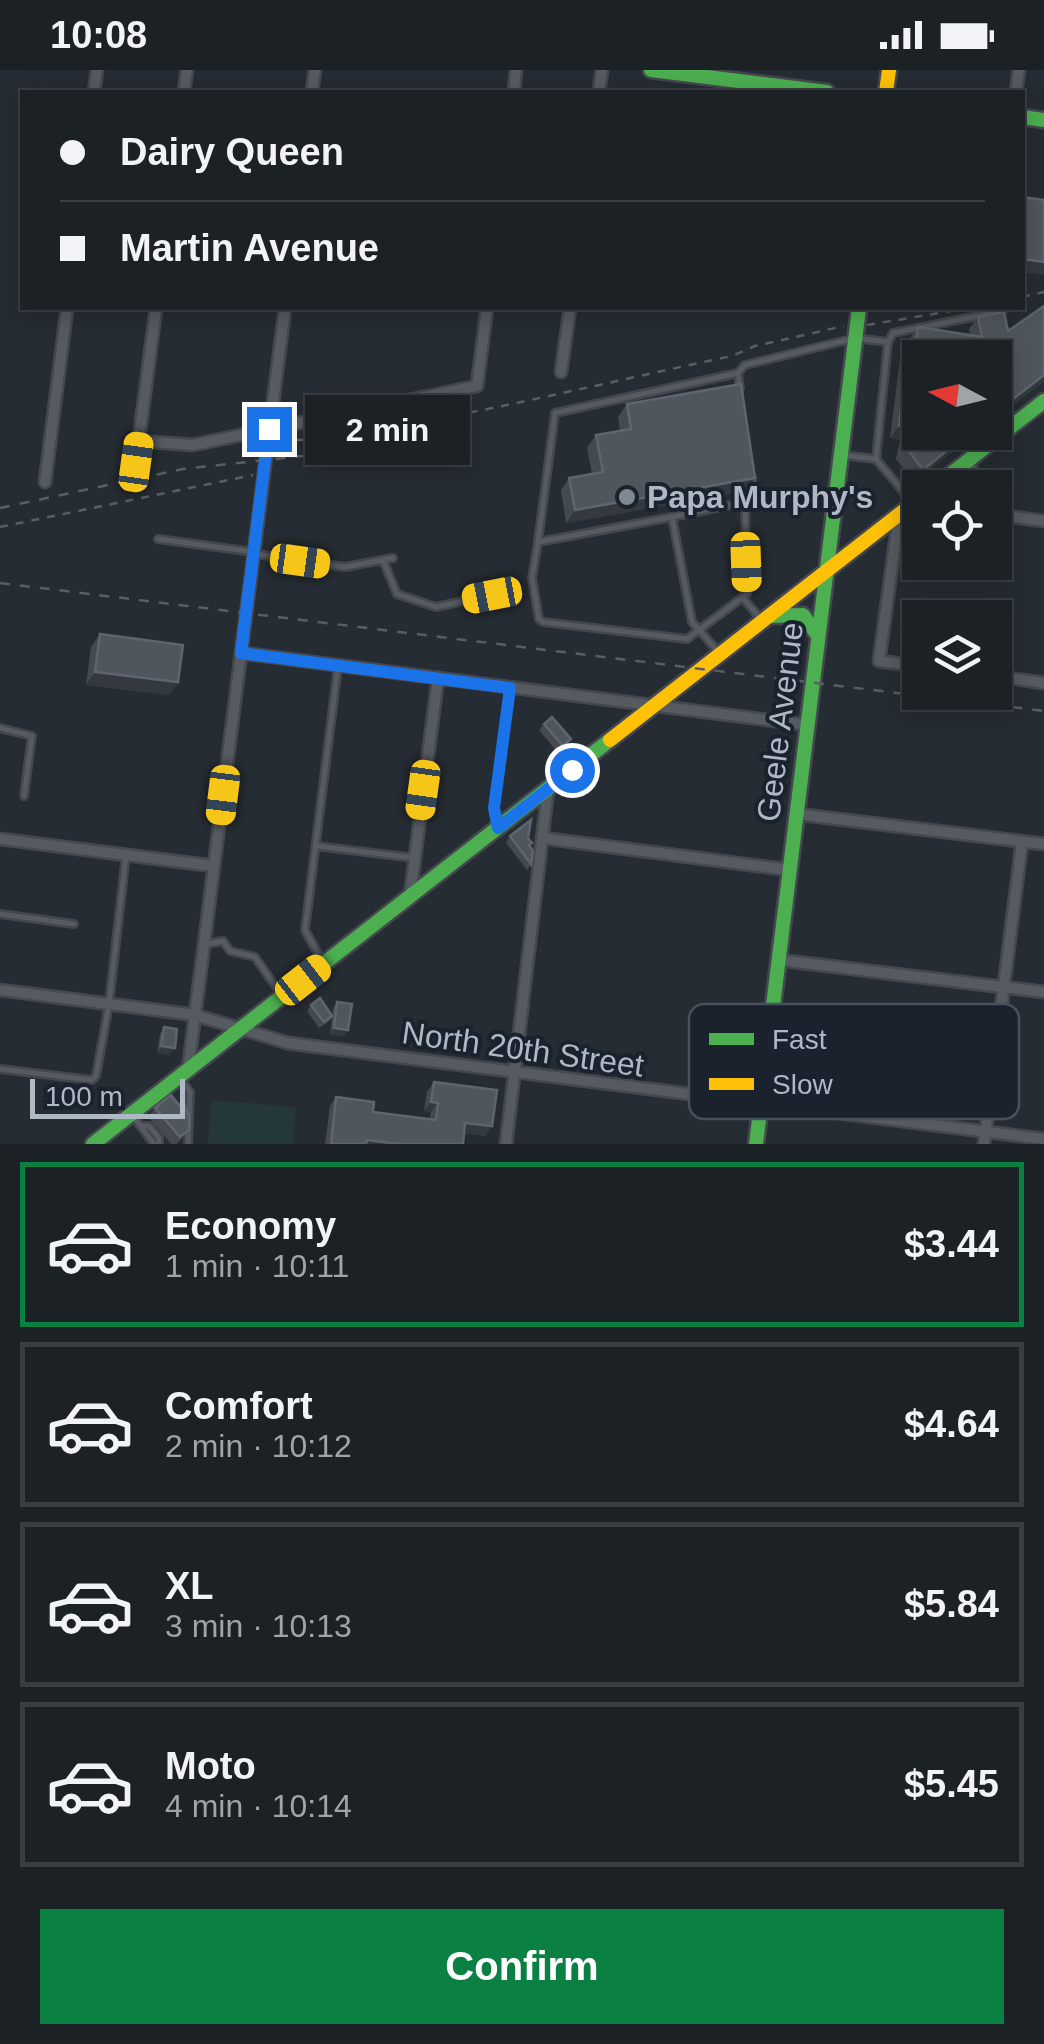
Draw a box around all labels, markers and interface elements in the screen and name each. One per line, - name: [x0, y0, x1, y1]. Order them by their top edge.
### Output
- text: 10:08: [50, 14, 147, 56]
- text: Dairy Queen: [120, 131, 344, 173]
- text: Martin Avenue: [120, 227, 379, 269]
- north arrow: [902, 340, 1012, 450]
- map controls: [902, 340, 1012, 710]
- callout: 2 min: [304, 394, 469, 464]
- route end: [247, 407, 292, 452]
- text: 2 min: [346, 412, 429, 448]
- car: [117, 430, 155, 494]
- button: locate: [902, 470, 1012, 580]
- place label: Papa Murphy's: [647, 479, 873, 515]
- marker: Papa Murphy's: [616, 486, 638, 508]
- car: [730, 531, 762, 593]
- car: [268, 542, 332, 580]
- car: [460, 575, 524, 615]
- button: layers: [902, 600, 1012, 710]
- street label: Geele Avenue: [750, 620, 810, 824]
- route start: [550, 748, 595, 793]
- car: [404, 758, 442, 822]
- car: [204, 763, 242, 827]
- car: [270, 950, 336, 1010]
- legend: [689, 1004, 1019, 1119]
- street label: North 20th Street: [400, 1014, 646, 1084]
- text: Fast: [772, 1024, 827, 1055]
- text: Slow: [772, 1069, 833, 1100]
- scale bar: [30, 1074, 185, 1118]
- text: 100 m: [45, 1081, 123, 1112]
- icon: car: [45, 1200, 135, 1290]
- text: Economy: [165, 1205, 336, 1247]
- text: $3.44: [904, 1223, 999, 1265]
- text: 1 min · 10:11: [165, 1248, 349, 1284]
- icon: car: [45, 1380, 135, 1470]
- text: Comfort: [165, 1385, 313, 1427]
- text: $4.64: [904, 1403, 999, 1445]
- text: 2 min · 10:12: [165, 1428, 352, 1464]
- icon: car: [45, 1560, 135, 1650]
- text: XL: [165, 1565, 214, 1607]
- text: $5.84: [904, 1583, 999, 1625]
- text: 3 min · 10:13: [165, 1608, 352, 1644]
- icon: car: [45, 1740, 135, 1830]
- text: Moto: [165, 1745, 256, 1787]
- text: $5.45: [904, 1763, 999, 1805]
- text: 4 min · 10:14: [165, 1788, 352, 1824]
- button: Confirm: [40, 1909, 1004, 2024]

